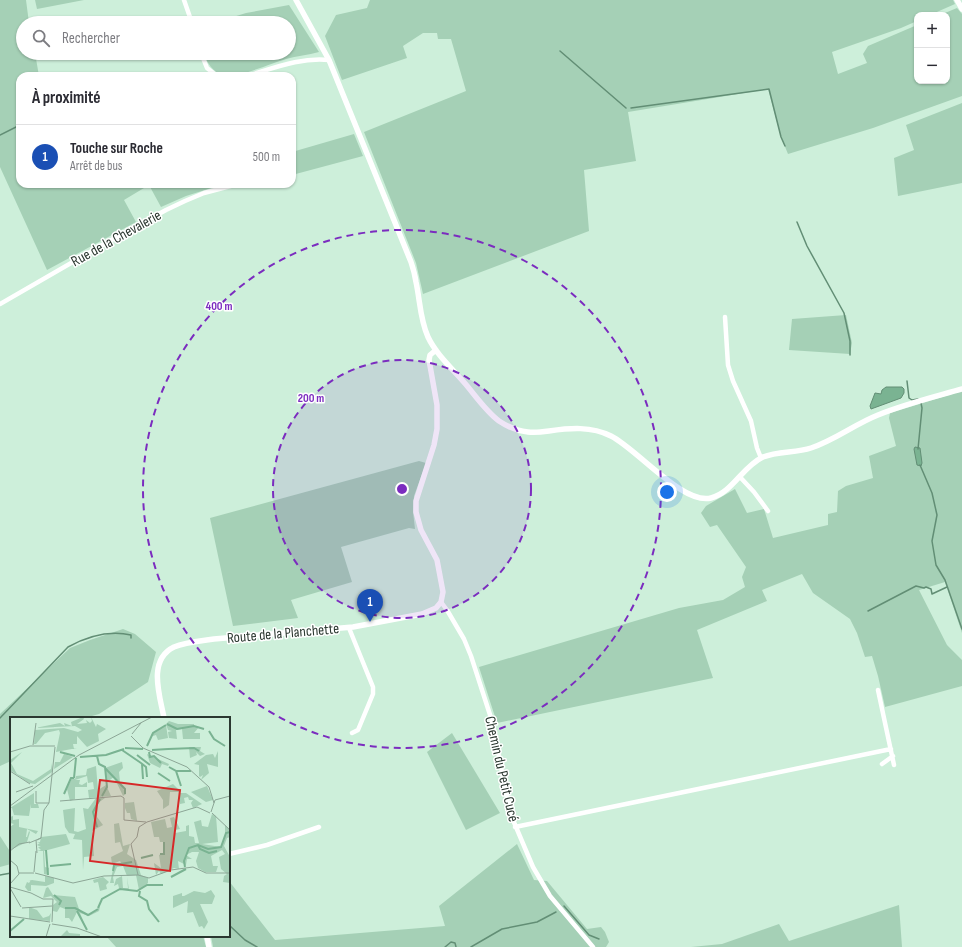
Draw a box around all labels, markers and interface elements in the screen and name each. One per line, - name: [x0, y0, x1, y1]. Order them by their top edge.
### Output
- map controls: [914, 12, 950, 84]
- button: +: [914, 12, 950, 48]
- search box: [16, 16, 296, 60]
- icon: search: [30, 27, 52, 49]
- text: Rechercher: [62, 29, 120, 48]
- button: −: [914, 48, 950, 84]
- text: À proximité: [32, 88, 100, 108]
- text: Touche sur Roche: [70, 139, 163, 158]
- text: 1: [42, 149, 48, 165]
- text: 500 m: [253, 149, 280, 165]
- text: Arrêt de bus: [70, 158, 123, 174]
- street label: Rue de la Chevalerie: [68, 206, 165, 271]
- text: 400 m: [206, 299, 232, 314]
- text: 200 m: [298, 391, 324, 406]
- centre of rings: [395, 482, 409, 496]
- your location: [657, 482, 677, 502]
- pin: 1: [357, 589, 383, 622]
- street label: Route de la Planchette: [226, 619, 340, 648]
- street label: Chemin du Petit Cucé: [480, 714, 523, 824]
- inset map: [10, 717, 230, 937]

